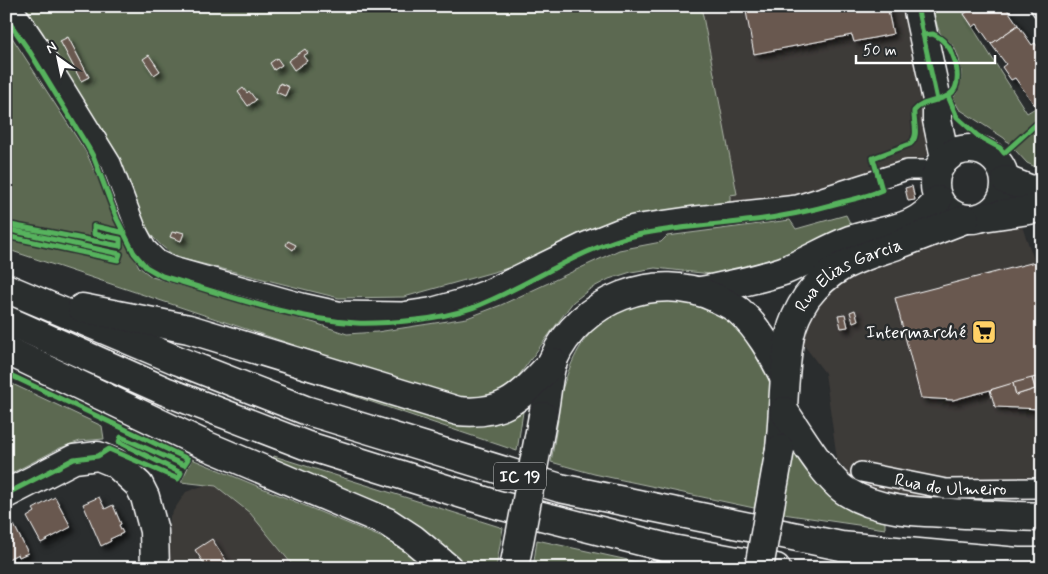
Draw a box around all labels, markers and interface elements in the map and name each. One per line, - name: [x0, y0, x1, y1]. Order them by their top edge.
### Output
- north arrow: [32, 32, 82, 82]
- scale bar: [856, 32, 994, 64]
- text: N: [43, 38, 60, 58]
- text: 50 m: [863, 41, 897, 61]
- street label: Rua Elias Garcia: [790, 233, 906, 317]
- supermarket icon: Intermarché: [971, 319, 997, 345]
- place label: Intermarché: [866, 321, 966, 345]
- road number: IC 19: [494, 462, 546, 490]
- street label: Rua do Ulmeiro: [892, 468, 1007, 502]

